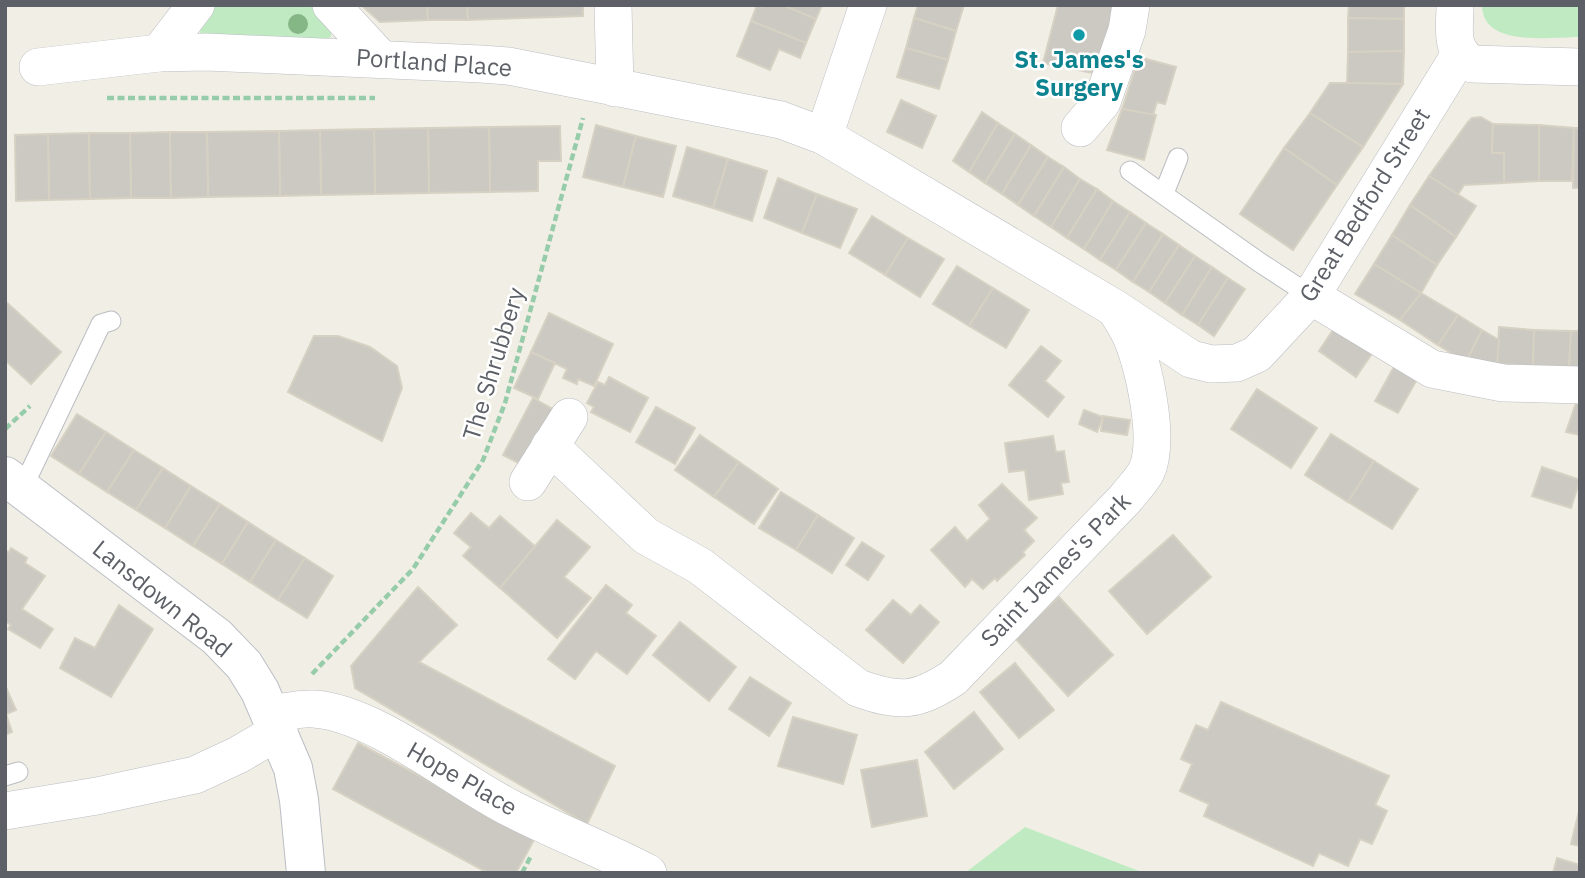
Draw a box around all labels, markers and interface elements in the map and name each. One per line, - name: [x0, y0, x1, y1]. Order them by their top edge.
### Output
- marker: St. James's Surgery: [1071, 27, 1087, 43]
- street label: Portland Place: [355, 41, 513, 83]
- place label: St. James's Surgery: [1014, 43, 1144, 103]
- street label: Great Bedford Street: [1291, 101, 1437, 308]
- street label: The Shrubbery: [455, 283, 531, 444]
- street label: Saint James's Park: [973, 485, 1137, 653]
- street label: Lansdown Road: [86, 532, 239, 664]
- street label: Hope Place: [402, 734, 523, 823]

